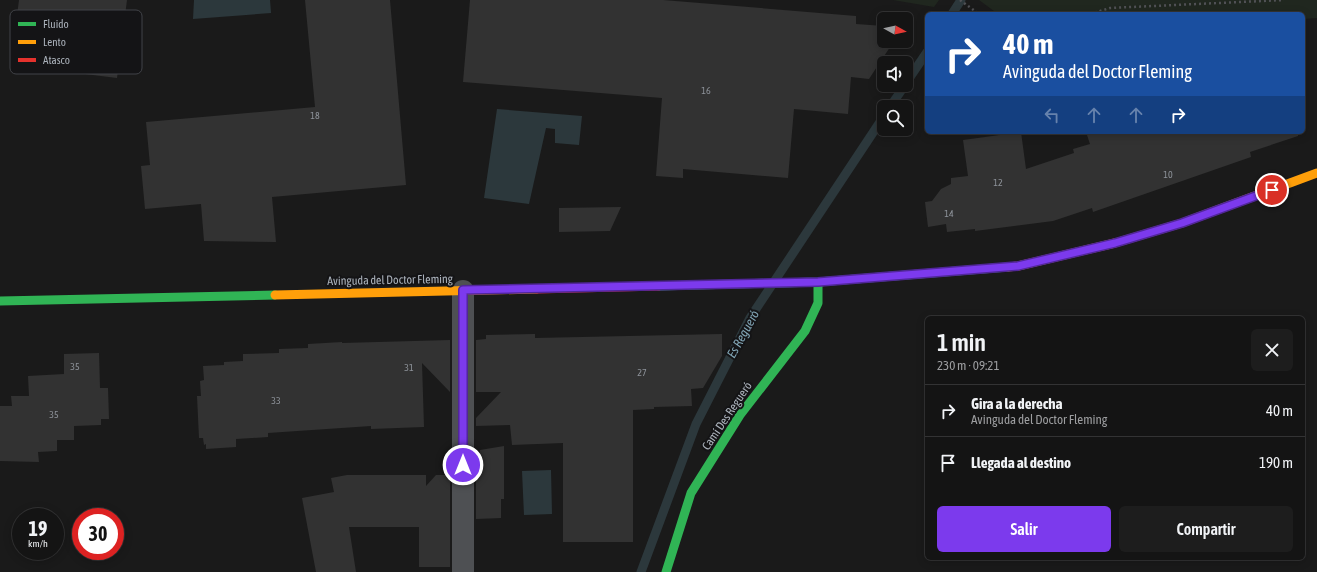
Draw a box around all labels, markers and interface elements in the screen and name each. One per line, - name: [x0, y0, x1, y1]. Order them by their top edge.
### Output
- legend: [10, 10, 142, 74]
- north arrow: [877, 12, 913, 48]
- map controls: [877, 12, 913, 136]
- text: Fluido: [43, 18, 69, 30]
- icon: right: [937, 28, 989, 80]
- text: 40 m: [1003, 28, 1053, 60]
- text: Lento: [43, 36, 66, 48]
- text: Atasco: [43, 54, 70, 66]
- button: sound: [877, 56, 913, 92]
- text: Avinguda del Doctor Fleming: [1003, 61, 1192, 82]
- house number: 16: [701, 85, 711, 96]
- button: search: [877, 100, 913, 136]
- icon: left: [1041, 104, 1063, 126]
- icon: ahead: [1083, 104, 1105, 126]
- icon: ahead: [1125, 104, 1147, 126]
- icon: right: [1167, 104, 1189, 126]
- house number: 18: [310, 110, 320, 121]
- house number: 10: [1163, 169, 1173, 180]
- pin: [1255, 173, 1289, 207]
- house number: 12: [993, 177, 1003, 188]
- icon: arrive: [1261, 179, 1283, 201]
- house number: 14: [944, 208, 954, 219]
- street label: Avinguda del Doctor Fleming: [327, 272, 454, 288]
- water label: Es Regueró: [724, 308, 762, 360]
- text: 1 min: [937, 329, 986, 356]
- button: close: [1251, 329, 1293, 371]
- text: 230 m · 09:21: [937, 358, 1000, 373]
- house number: 35: [70, 361, 80, 372]
- house number: 31: [404, 362, 414, 373]
- house number: 27: [637, 367, 647, 378]
- street label: Camí Des Regueró: [699, 379, 755, 453]
- house number: 33: [271, 395, 281, 406]
- text: Gira a la derecha: [971, 395, 1062, 412]
- icon: right: [937, 400, 959, 422]
- text: 40 m: [1266, 402, 1293, 419]
- house number: 35: [49, 409, 59, 420]
- text: Avinguda del Doctor Fleming: [971, 412, 1107, 427]
- position arrow: [442, 444, 484, 486]
- icon: arrive: [937, 452, 959, 474]
- text: Llegada al destino: [971, 454, 1071, 471]
- text: 190 m: [1259, 454, 1293, 471]
- button: Salir: [937, 506, 1111, 552]
- button: Compartir: [1119, 506, 1293, 552]
- speed limit sign: 30: [72, 508, 124, 560]
- text: 19: [29, 517, 47, 540]
- text: km/h: [28, 538, 48, 549]

